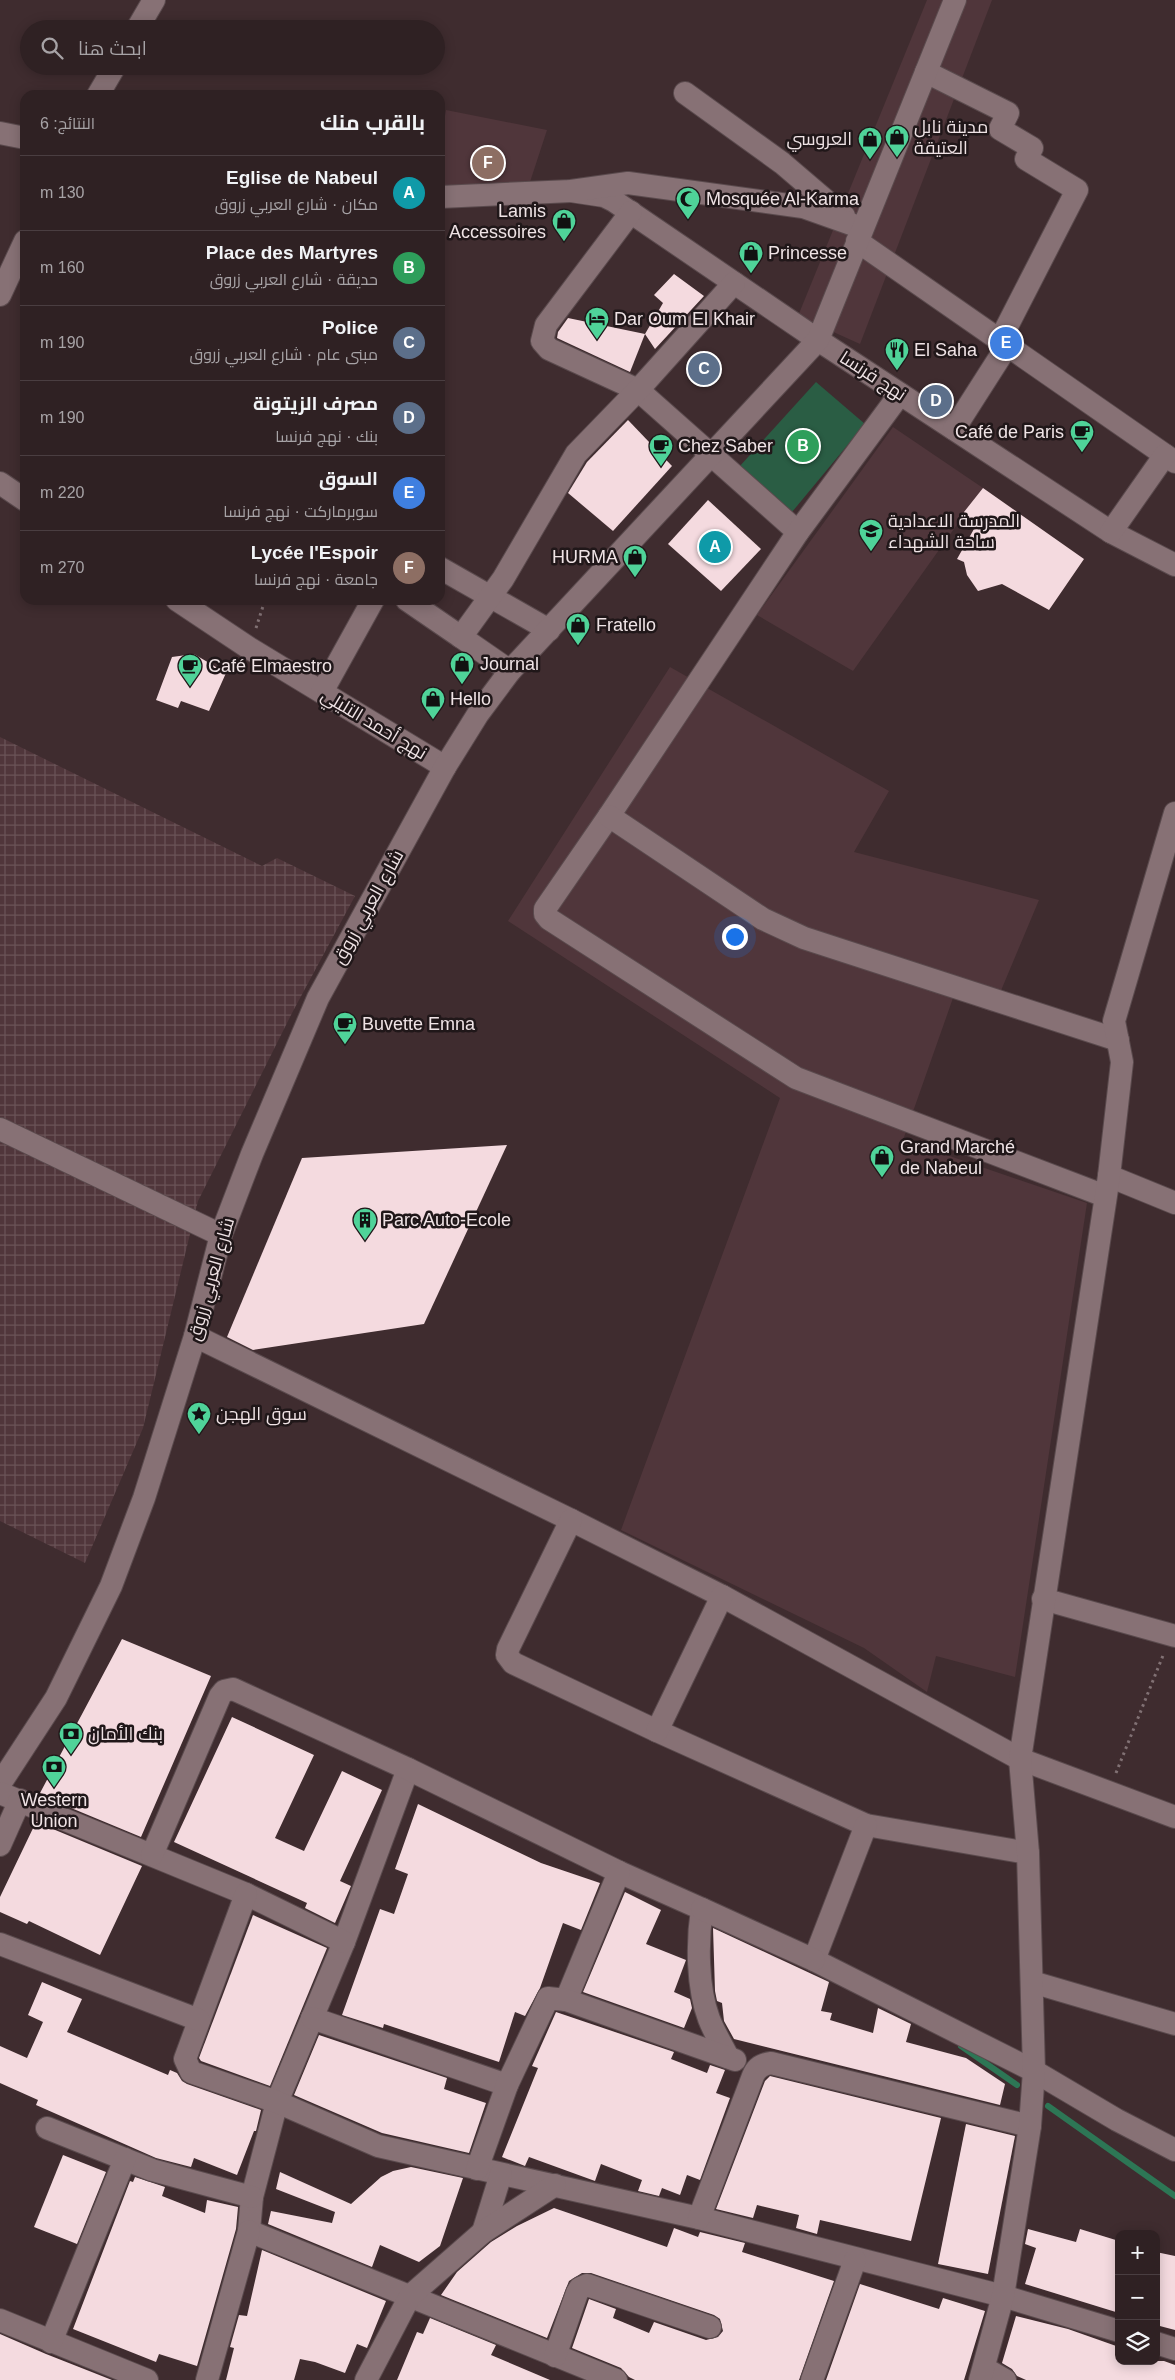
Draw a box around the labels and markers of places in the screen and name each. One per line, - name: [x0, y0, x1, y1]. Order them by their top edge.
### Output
- place label: مدينة نابل العتيقة: [914, 117, 988, 158]
- shop icon: مدينة نابل العتيقة: [884, 124, 910, 158]
- shop icon: العروسي: [857, 126, 883, 160]
- place label: العروسي: [786, 129, 852, 152]
- pin: F: [472, 144, 504, 182]
- mosque icon: Mosquée Al-Karma: [675, 186, 701, 220]
- place label: Mosquée Al-Karma: [706, 189, 860, 209]
- place label: Lamis Accessoires: [449, 201, 546, 242]
- shop icon: Lamis Accessoires: [551, 208, 577, 242]
- shop icon: Princesse: [738, 240, 764, 274]
- place label: Princesse: [768, 243, 847, 263]
- hotel icon: Dar Oum El Khair: [584, 306, 610, 340]
- place label: Dar Oum El Khair: [614, 309, 755, 329]
- pin: E: [990, 324, 1022, 362]
- restaurant icon: El Saha: [884, 337, 910, 371]
- place label: El Saha: [914, 340, 978, 360]
- pin: C: [688, 350, 720, 388]
- pin: D: [920, 382, 952, 420]
- cafe icon: Café de Paris: [1069, 419, 1095, 453]
- place label: Café de Paris: [955, 422, 1064, 442]
- pin: B: [787, 427, 819, 465]
- cafe icon: Chez Saber: [648, 433, 674, 467]
- place label: Chez Saber: [678, 436, 773, 456]
- place label: المدرسة الاعدادية ساحة الشهداء: [888, 511, 1020, 553]
- school or university icon: المدرسة الاعدادية ساحة الشهداء: [858, 518, 884, 552]
- pin: A: [699, 528, 731, 566]
- shop icon: HURMA: [622, 544, 648, 578]
- place label: HURMA: [552, 547, 618, 567]
- shop icon: Fratello: [565, 612, 591, 646]
- place label: Fratello: [596, 615, 656, 635]
- shop icon: Journal: [449, 651, 475, 685]
- cafe icon: Café Elmaestro: [177, 653, 203, 687]
- place label: Journal: [480, 654, 539, 674]
- place label: Café Elmaestro: [208, 656, 332, 676]
- shop icon: Hello: [420, 686, 446, 720]
- place label: Hello: [450, 689, 491, 709]
- cafe icon: Buvette Emna: [332, 1011, 358, 1045]
- place label: Buvette Emna: [362, 1014, 476, 1034]
- place label: Grand Marché de Nabeul: [900, 1137, 1015, 1178]
- shop icon: Grand Marché de Nabeul: [869, 1144, 895, 1178]
- building icon: Parc Auto-Ecole: [352, 1207, 378, 1241]
- place label: Parc Auto-Ecole: [382, 1210, 511, 1230]
- place icon: سوق الهجن: [186, 1401, 212, 1435]
- place label: سوق الهجن: [216, 1404, 307, 1426]
- bank icon: بنك الأمان: [58, 1721, 84, 1755]
- place label: بنك الأمان: [88, 1724, 163, 1745]
- bank icon: Western Union: [41, 1754, 67, 1788]
- place label: Western Union: [21, 1790, 87, 1831]

